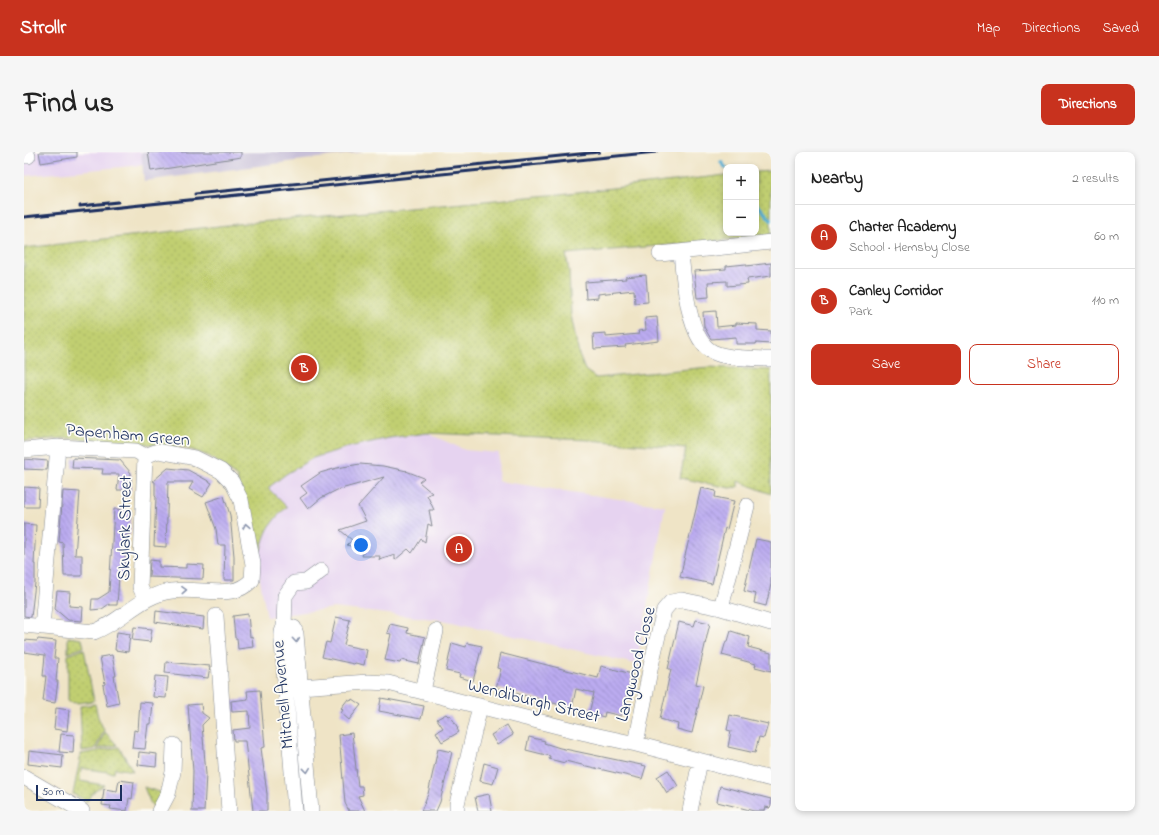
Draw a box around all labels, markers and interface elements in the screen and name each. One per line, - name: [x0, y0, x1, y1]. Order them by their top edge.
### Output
- text: Strollr: [20, 15, 66, 42]
- text: Map: [977, 18, 1000, 39]
- text: Directions: [1022, 18, 1080, 39]
- text: Saved: [1102, 18, 1139, 39]
- text: Find us: [24, 84, 114, 125]
- button: Directions: [1041, 84, 1135, 125]
- map controls: [723, 164, 759, 236]
- button: +: [723, 164, 759, 200]
- text: Nearby: [811, 166, 863, 191]
- text: 2 results: [1072, 169, 1119, 188]
- button: −: [723, 200, 759, 236]
- text: Charter Academy: [849, 216, 956, 238]
- text: A: [820, 227, 828, 246]
- text: 60 m: [1094, 227, 1119, 246]
- text: School · Hemsby Close: [849, 238, 970, 257]
- text: Canley Corridor: [849, 280, 943, 302]
- text: B: [820, 291, 828, 310]
- text: 110 m: [1092, 291, 1119, 310]
- text: Park: [849, 302, 873, 321]
- button: Save: [811, 344, 961, 385]
- button: Share: [969, 344, 1119, 385]
- pin: B: [291, 353, 317, 383]
- street label: Papenham Green: [65, 418, 191, 454]
- street label: Skylark Street: [112, 475, 140, 581]
- one-way arrow: [242, 523, 251, 529]
- pin: A: [446, 534, 472, 564]
- your location: [351, 535, 371, 555]
- one-way arrow: [181, 585, 187, 594]
- street label: Langwood Close: [610, 603, 665, 725]
- one-way arrow: [292, 637, 301, 643]
- street label: Mitchell Avenue: [266, 638, 302, 750]
- street label: Wendiburgh Street: [464, 673, 602, 732]
- one-way arrow: [303, 767, 312, 773]
- scale bar: [36, 783, 122, 802]
- text: 50 m: [42, 784, 64, 800]

